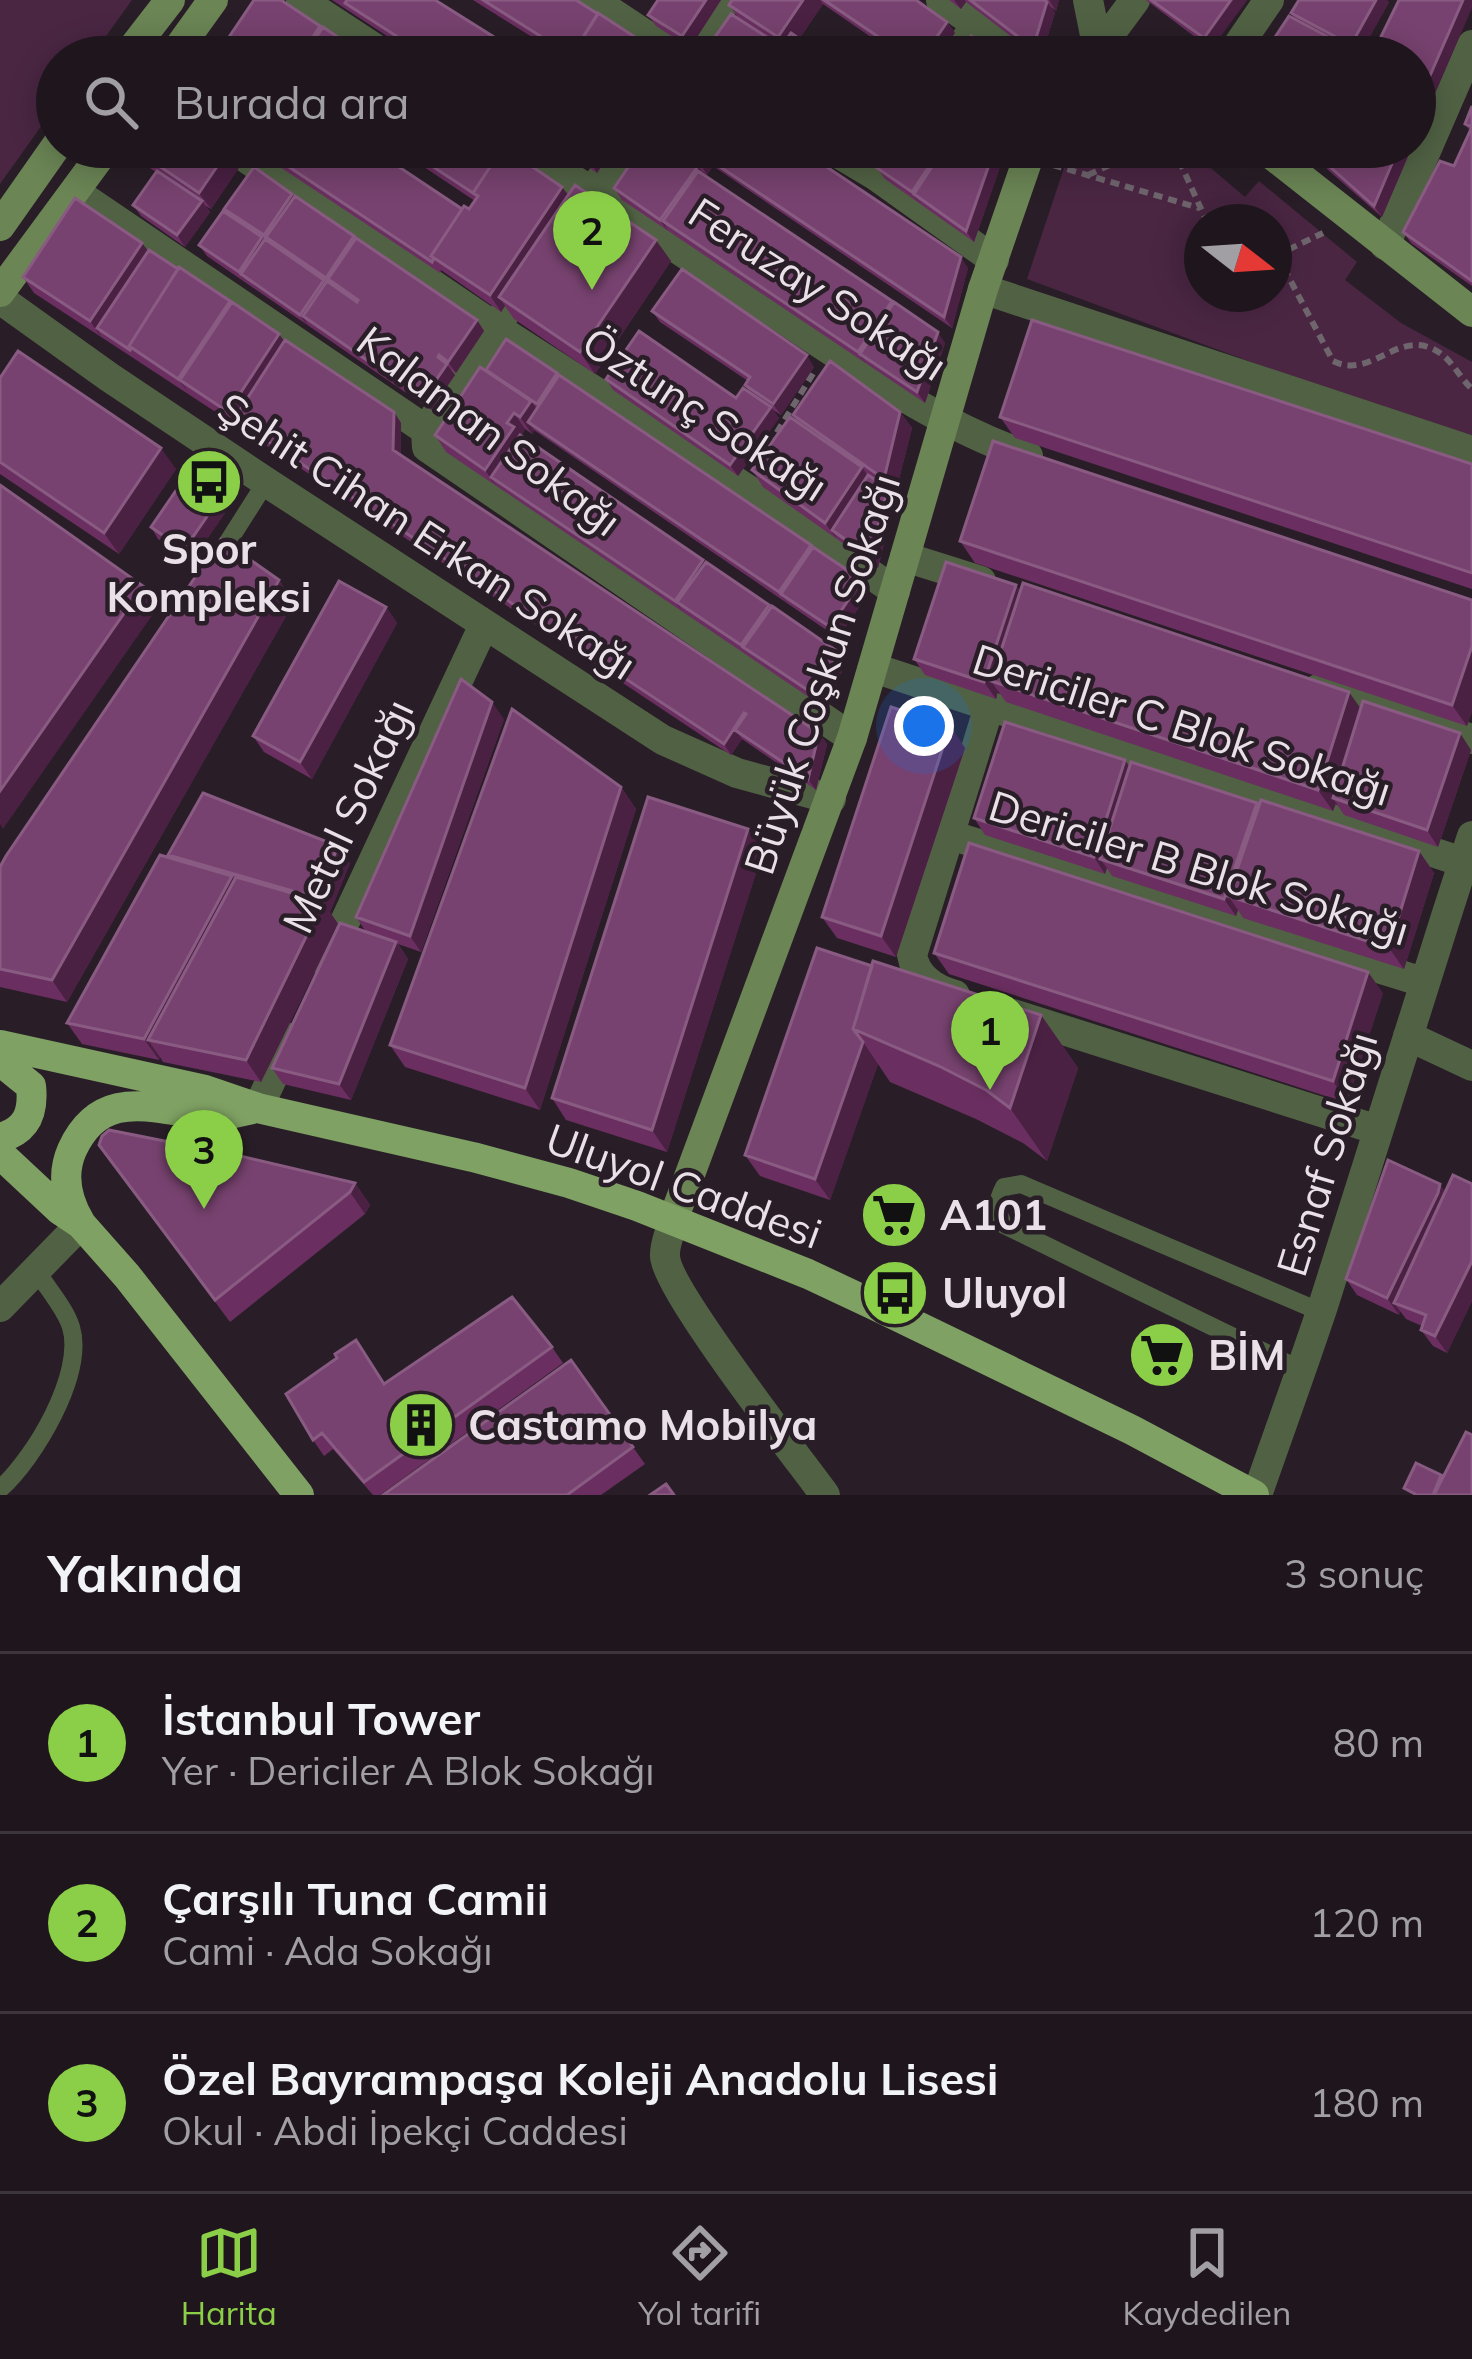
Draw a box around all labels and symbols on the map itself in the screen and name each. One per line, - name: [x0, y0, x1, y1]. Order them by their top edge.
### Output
- street label: Feruzay Sokağı: [679, 185, 957, 392]
- pin: 2: [553, 191, 631, 290]
- north arrow: [1184, 204, 1292, 312]
- street label: Kalaman Sokağı: [347, 314, 632, 547]
- street label: Öztunç Sokağı: [573, 315, 838, 512]
- street label: Şehit Cihan Erkan Sokağı: [208, 381, 646, 691]
- bus stop icon: Spor Kompleksi: [174, 447, 244, 517]
- street label: Büyük Coşkun Sokağı: [732, 467, 911, 881]
- place label: Spor Kompleksi: [107, 522, 311, 623]
- street label: Dericiler C Blok Sokağı: [966, 632, 1398, 817]
- street label: Metal Sokağı: [270, 690, 425, 941]
- your location: [894, 696, 954, 756]
- street label: Dericiler B Blok Sokağı: [983, 778, 1415, 957]
- pin: 1: [951, 991, 1029, 1090]
- street label: Esnaf Sokağı: [1264, 1025, 1389, 1282]
- pin: 3: [165, 1110, 243, 1209]
- street label: Uluyol Caddesi: [539, 1111, 829, 1260]
- supermarket icon: A101: [859, 1180, 929, 1250]
- place label: A101: [940, 1188, 1047, 1241]
- bus stop icon: Uluyol: [860, 1258, 930, 1328]
- place label: Uluyol: [942, 1266, 1067, 1319]
- supermarket icon: BİM: [1127, 1320, 1197, 1390]
- place label: BİM: [1208, 1328, 1285, 1381]
- building icon: Castamo Mobilya: [386, 1390, 456, 1460]
- place label: Castamo Mobilya: [468, 1398, 817, 1451]

